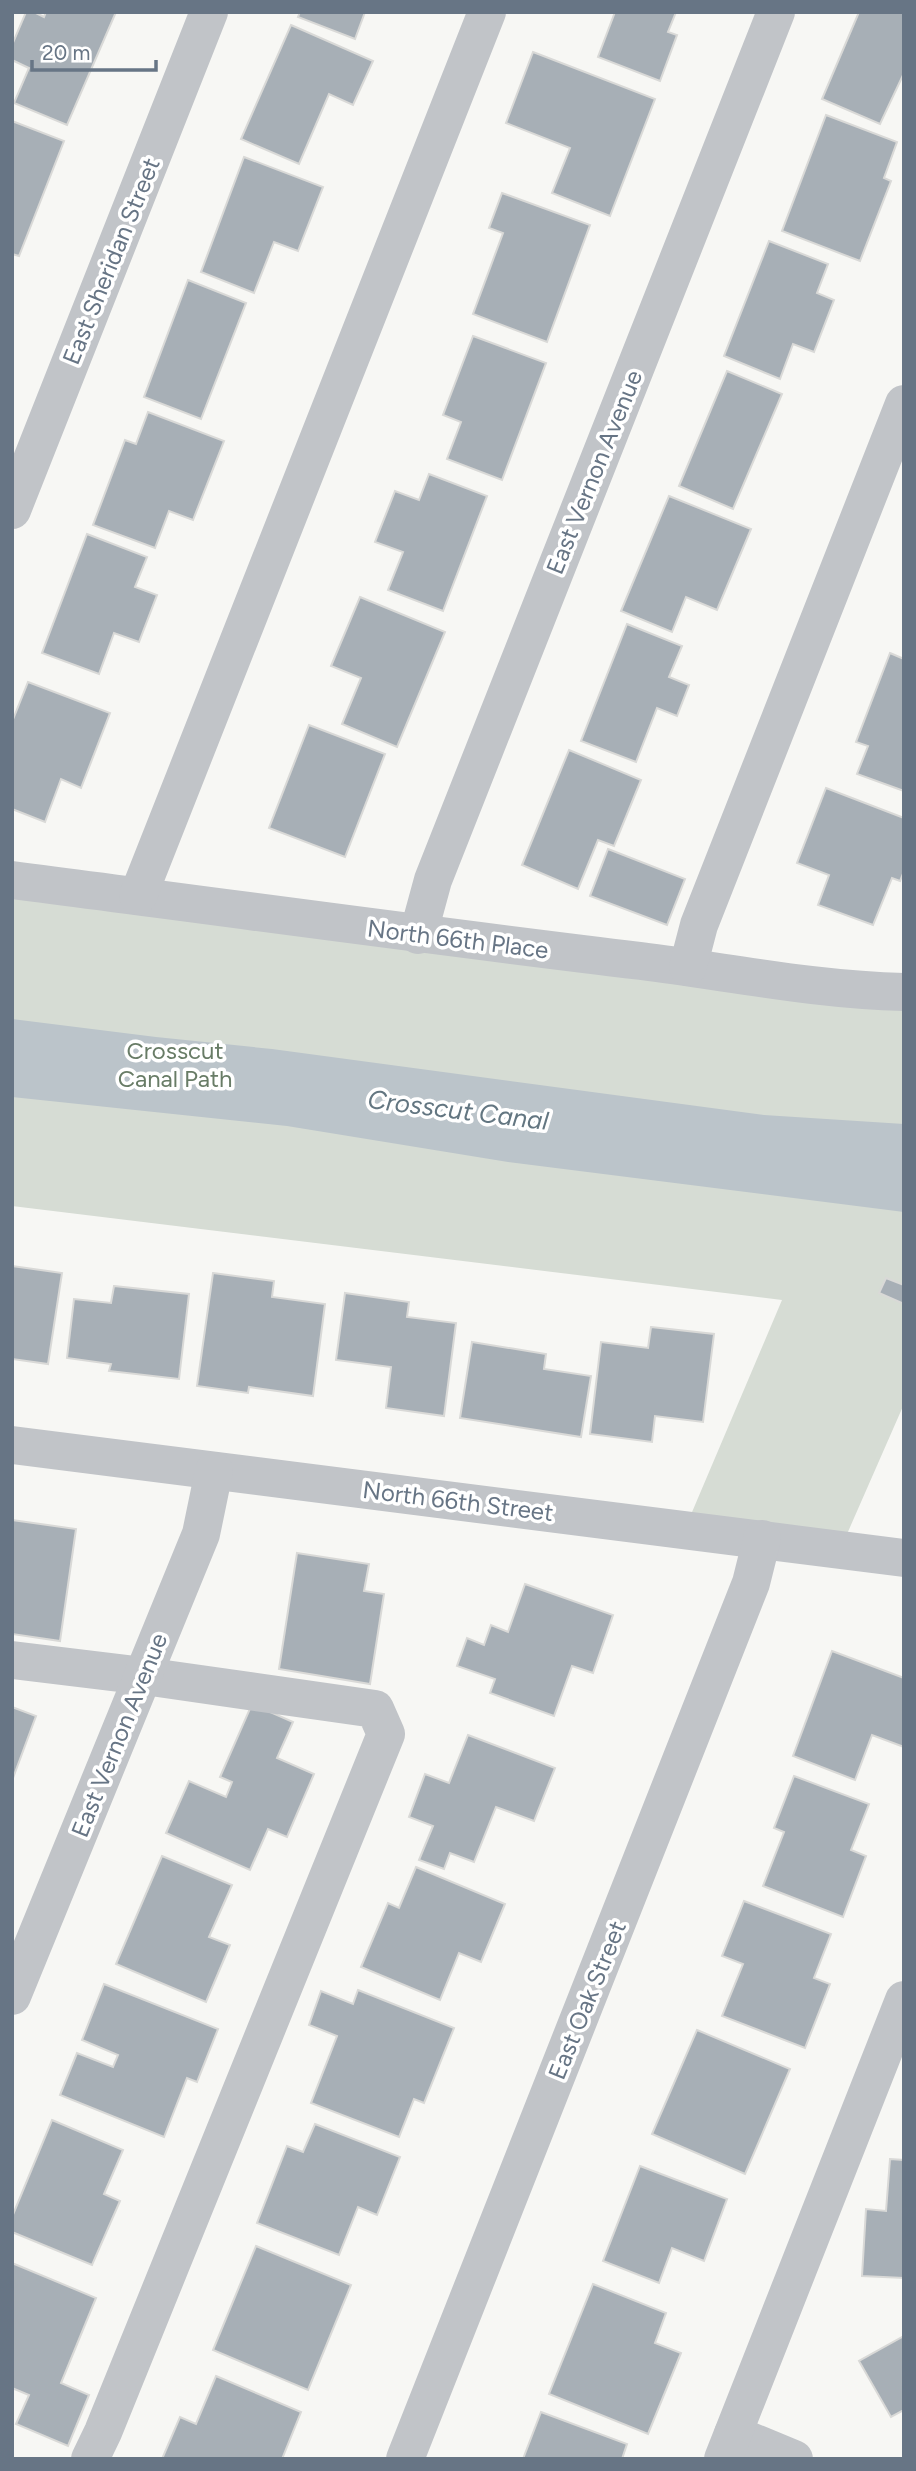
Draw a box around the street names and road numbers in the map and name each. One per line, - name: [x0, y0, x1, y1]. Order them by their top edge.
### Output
- street label: East Sheridan Street: [56, 153, 166, 369]
- street label: East Vernon Avenue: [540, 366, 648, 578]
- street label: North 66th Place: [366, 914, 550, 964]
- street label: North 66th Street: [361, 1475, 555, 1527]
- street label: East Vernon Avenue: [65, 1629, 173, 1841]
- street label: East Oak Street: [542, 1917, 632, 2083]

